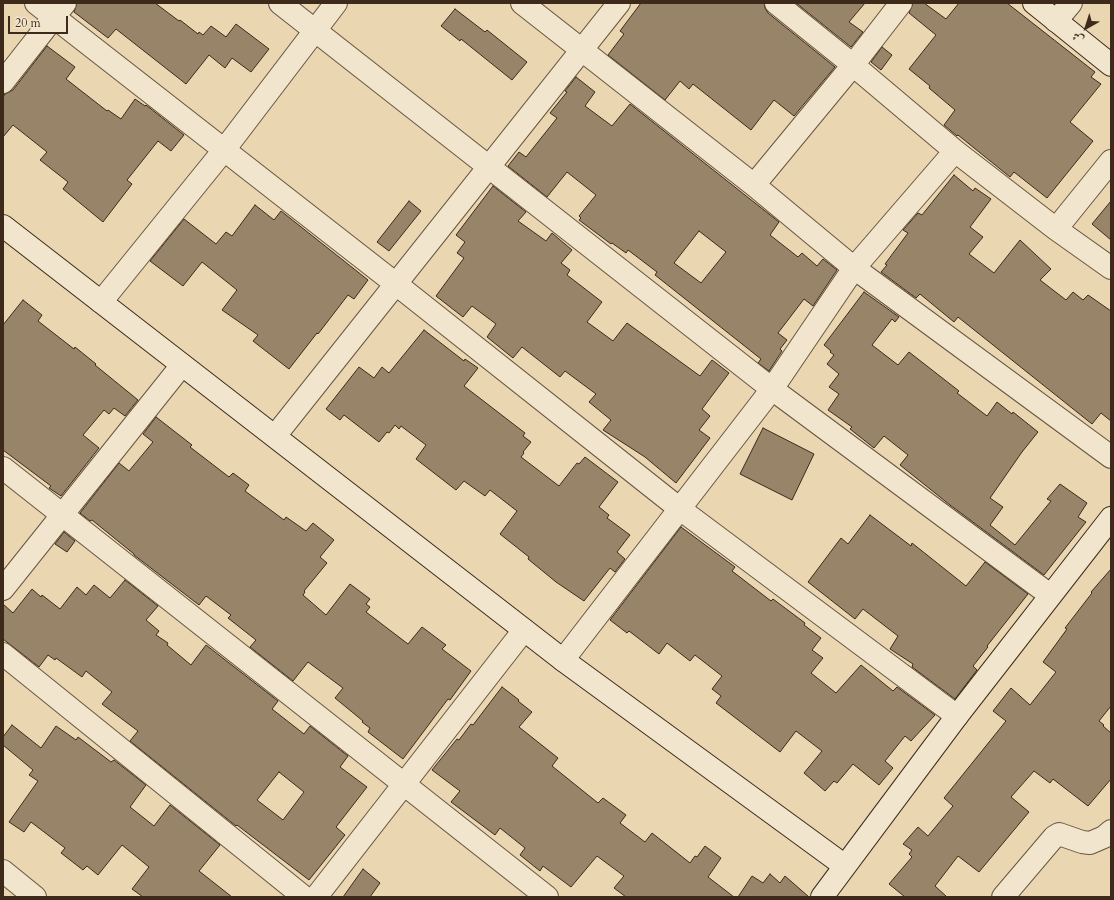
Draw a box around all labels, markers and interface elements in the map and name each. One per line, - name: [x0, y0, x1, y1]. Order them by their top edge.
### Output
- scale bar: [10, 8, 70, 34]
- north arrow: [1066, 8, 1106, 48]
- text: 20 m: [15, 15, 41, 31]
- text: ش: [1069, 28, 1087, 47]

